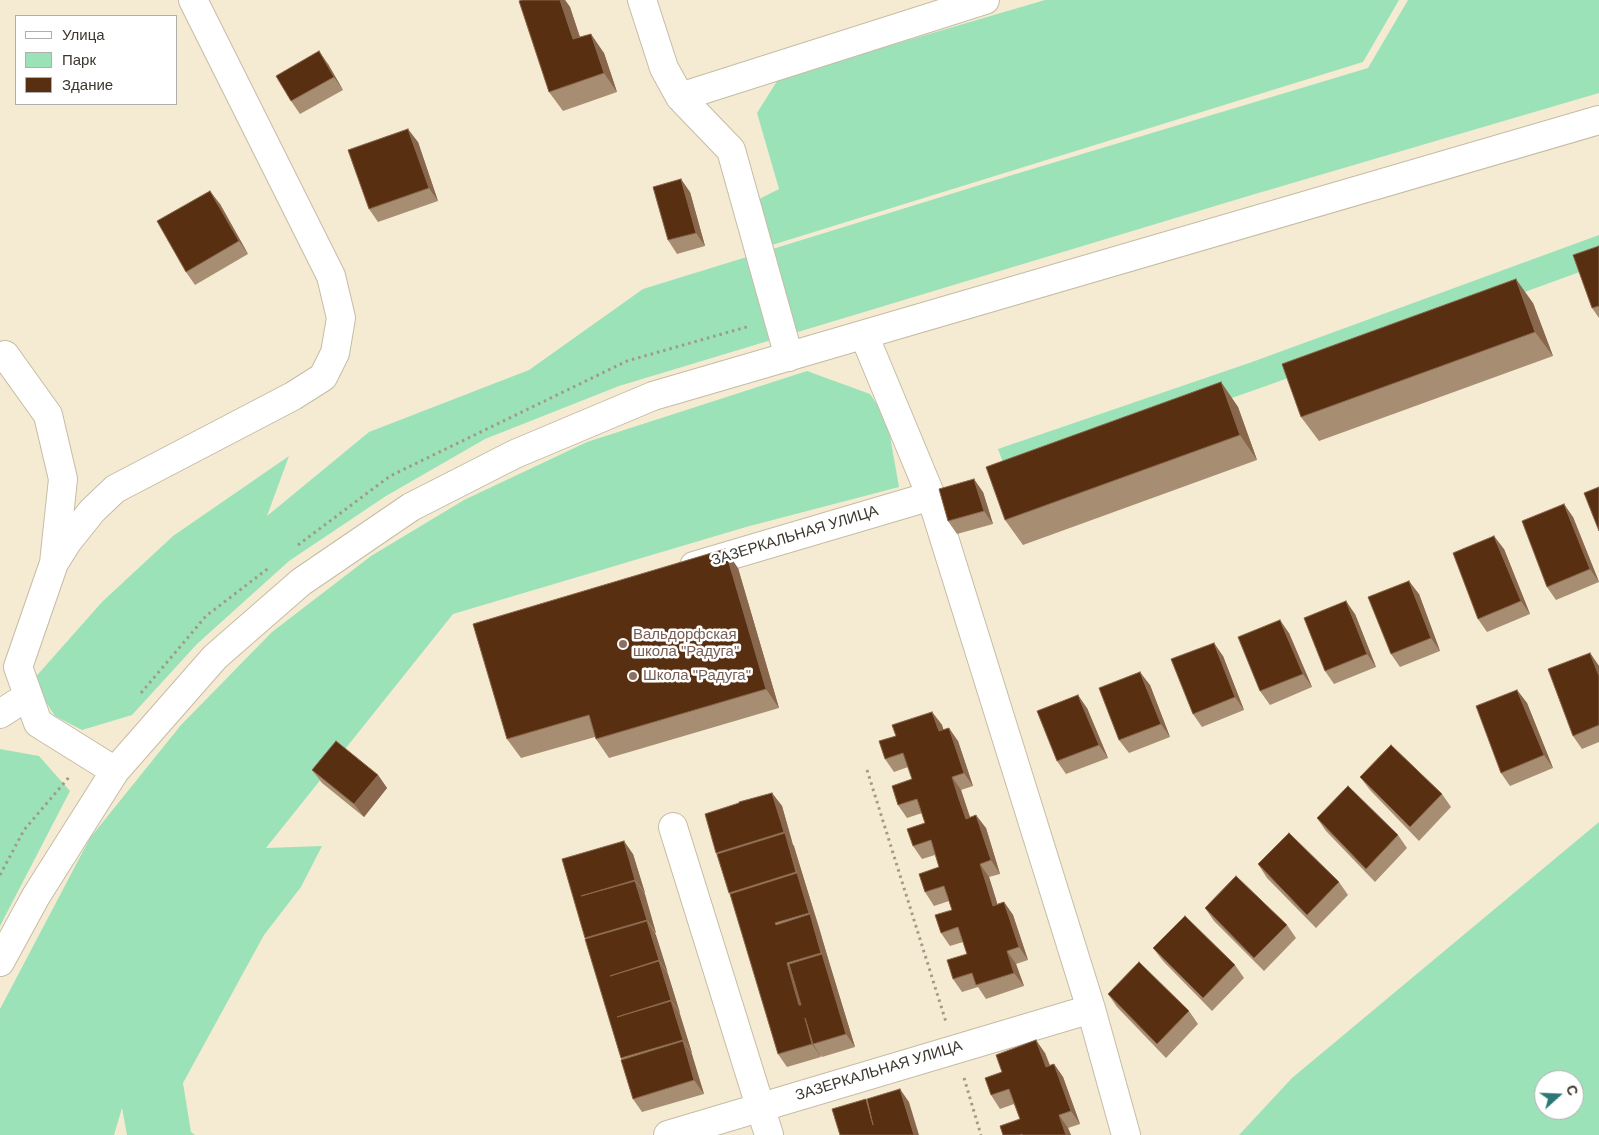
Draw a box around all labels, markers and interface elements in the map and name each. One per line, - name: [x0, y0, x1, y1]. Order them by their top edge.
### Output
- legend: [15, 15, 178, 105]
- text: Улица: [62, 26, 105, 43]
- text: Парк: [62, 51, 96, 68]
- text: Здание: [62, 76, 113, 93]
- street label: ЗАЗЕРКАЛЬНАЯ УЛИЦА: [709, 502, 881, 570]
- place label: Вальдорфская школа "Радуга": [633, 626, 739, 661]
- marker: Вальдорфская школа "Радуга": [617, 638, 629, 650]
- place label: Школа "Радуга": [643, 667, 751, 685]
- marker: Школа "Радуга": [627, 670, 639, 682]
- street label: ЗАЗЕРКАЛЬНАЯ УЛИЦА: [793, 1037, 965, 1105]
- north arrow: [1534, 1070, 1584, 1120]
- text: С: [1563, 1083, 1581, 1098]

